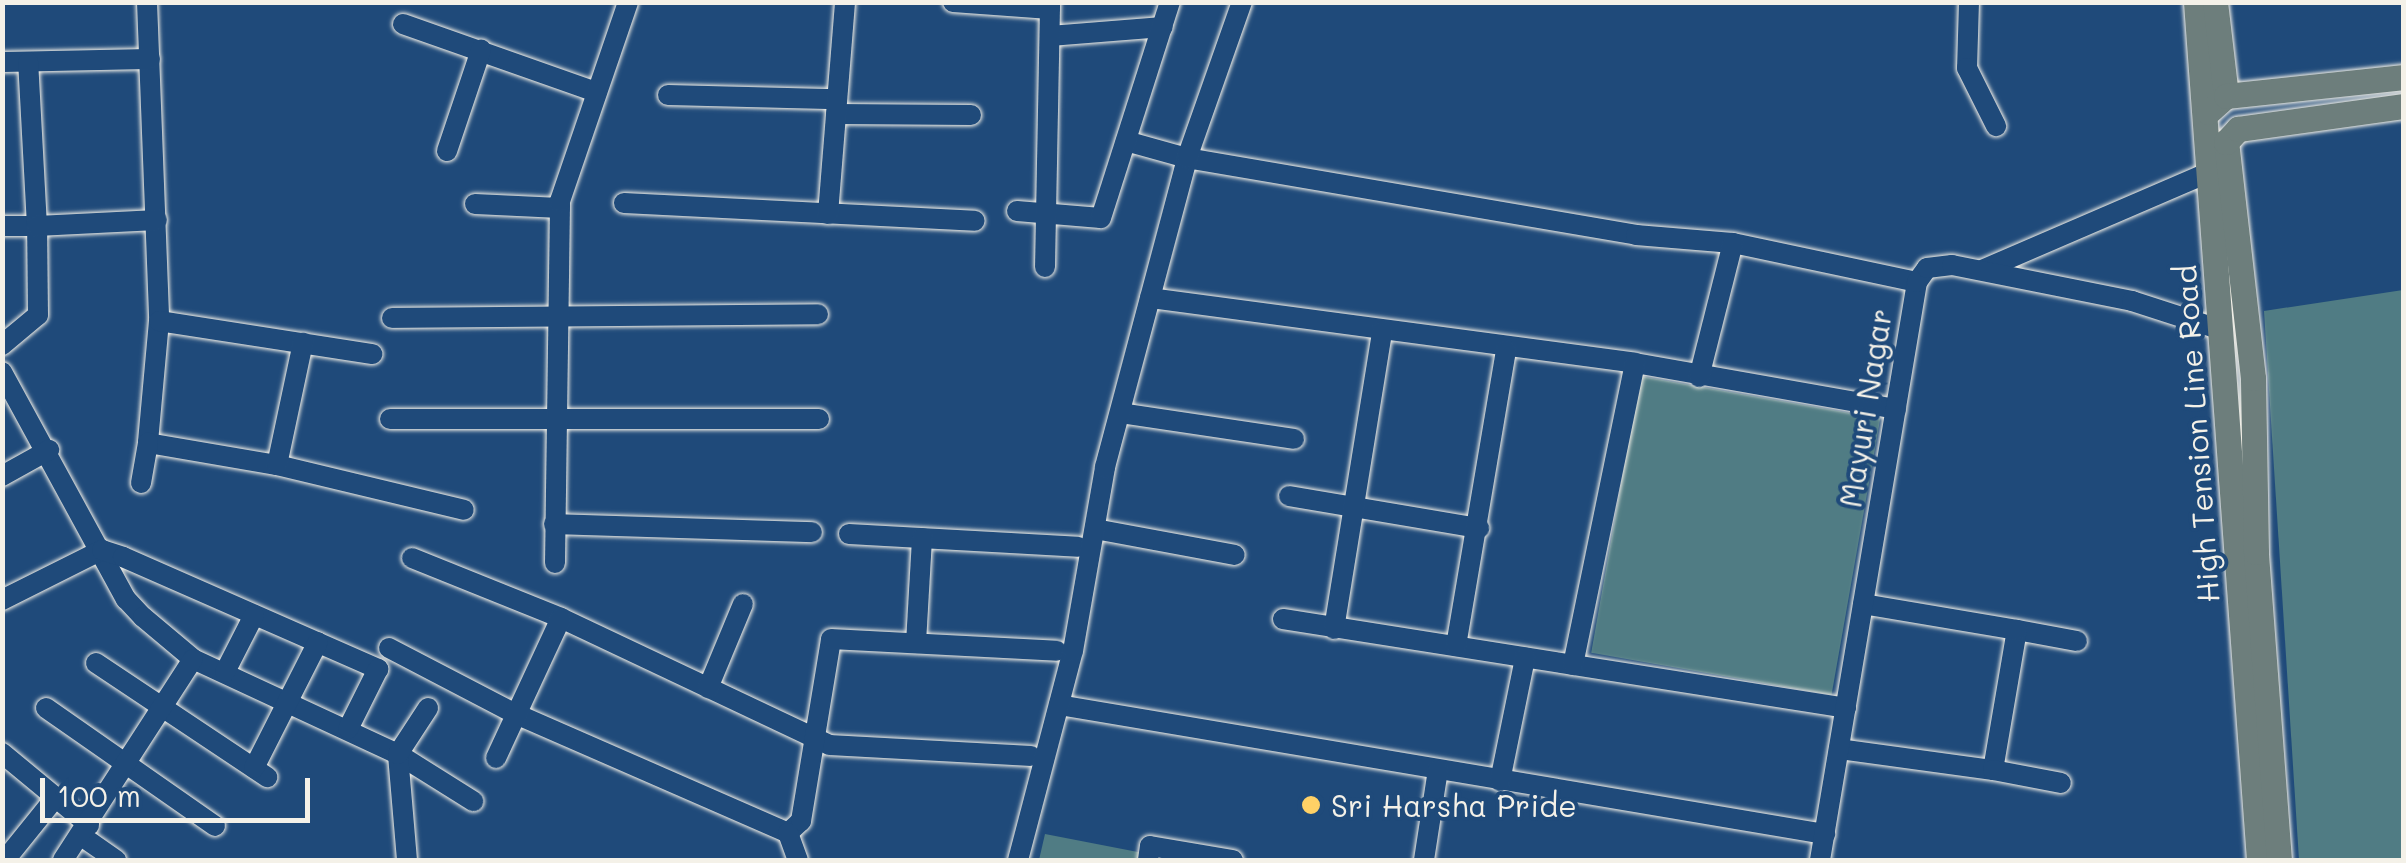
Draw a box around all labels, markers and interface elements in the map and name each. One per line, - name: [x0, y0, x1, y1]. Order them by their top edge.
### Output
- street label: High Tension Line Road: [2166, 264, 2226, 604]
- street label: Mayuri Nagar: [1832, 306, 1898, 510]
- scale bar: [45, 758, 315, 820]
- text: 100 m: [57, 775, 141, 815]
- place label: Sri Harsha Pride: [1331, 787, 1577, 823]
- marker: Sri Harsha Pride: [1300, 794, 1322, 816]

